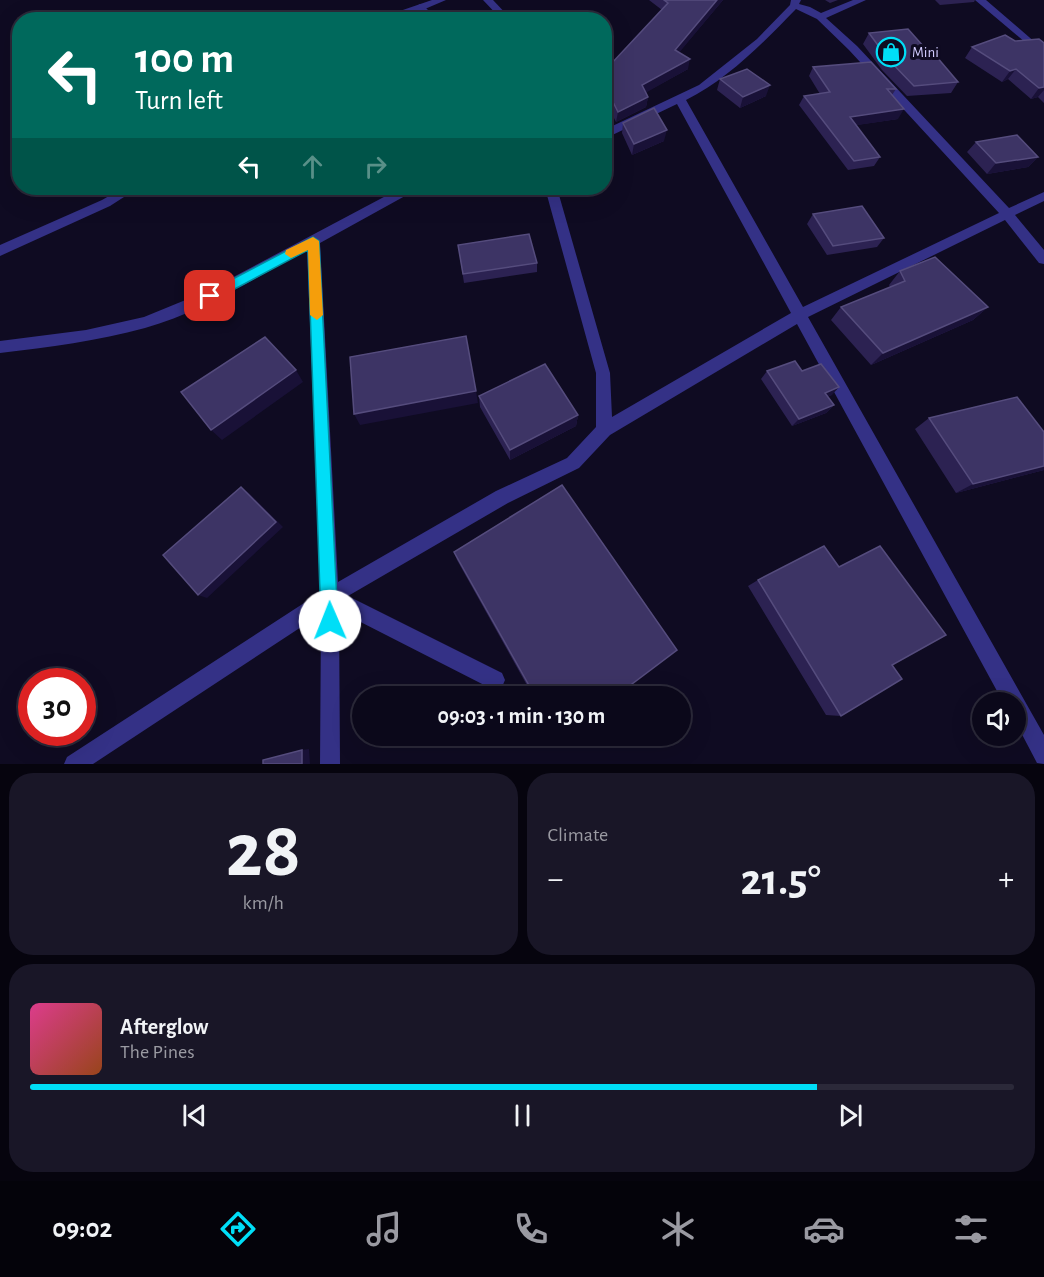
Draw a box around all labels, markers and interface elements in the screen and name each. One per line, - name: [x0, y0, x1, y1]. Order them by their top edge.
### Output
- icon: left: [36, 36, 114, 114]
- shop icon: Mini: [875, 36, 907, 68]
- text: 100 m: [135, 38, 234, 80]
- place label: Mini: [912, 45, 939, 60]
- text: Turn left: [135, 87, 223, 114]
- icon: left: [233, 150, 266, 183]
- icon: ahead: [296, 150, 329, 183]
- icon: right: [359, 150, 392, 183]
- pin: [184, 270, 235, 321]
- icon: arrive: [193, 279, 226, 312]
- position arrow: [298, 589, 362, 653]
- speed limit sign: 30: [18, 668, 96, 746]
- map controls: [972, 692, 1026, 746]
- button: sound: [972, 692, 1026, 746]
- text: 09:03 · 1 min · 130 m: [438, 705, 605, 727]
- text: 28: [226, 813, 301, 891]
- text: Climate: [548, 825, 608, 845]
- text: 21.5°: [741, 858, 821, 903]
- text: −: [548, 863, 563, 896]
- text: +: [998, 863, 1014, 896]
- text: km/h: [243, 893, 284, 913]
- text: Afterglow: [120, 1016, 208, 1038]
- text: The Pines: [120, 1042, 195, 1062]
- icon: previous: [178, 1099, 211, 1132]
- icon: pause: [506, 1099, 539, 1132]
- icon: next: [834, 1099, 867, 1132]
- icon: directions: [217, 1208, 259, 1250]
- icon: music: [363, 1208, 405, 1250]
- icon: phone: [510, 1208, 552, 1250]
- icon: climate: [657, 1208, 699, 1250]
- icon: car: [803, 1208, 845, 1250]
- icon: filters: [950, 1208, 992, 1250]
- text: 09:02: [52, 1215, 112, 1242]

